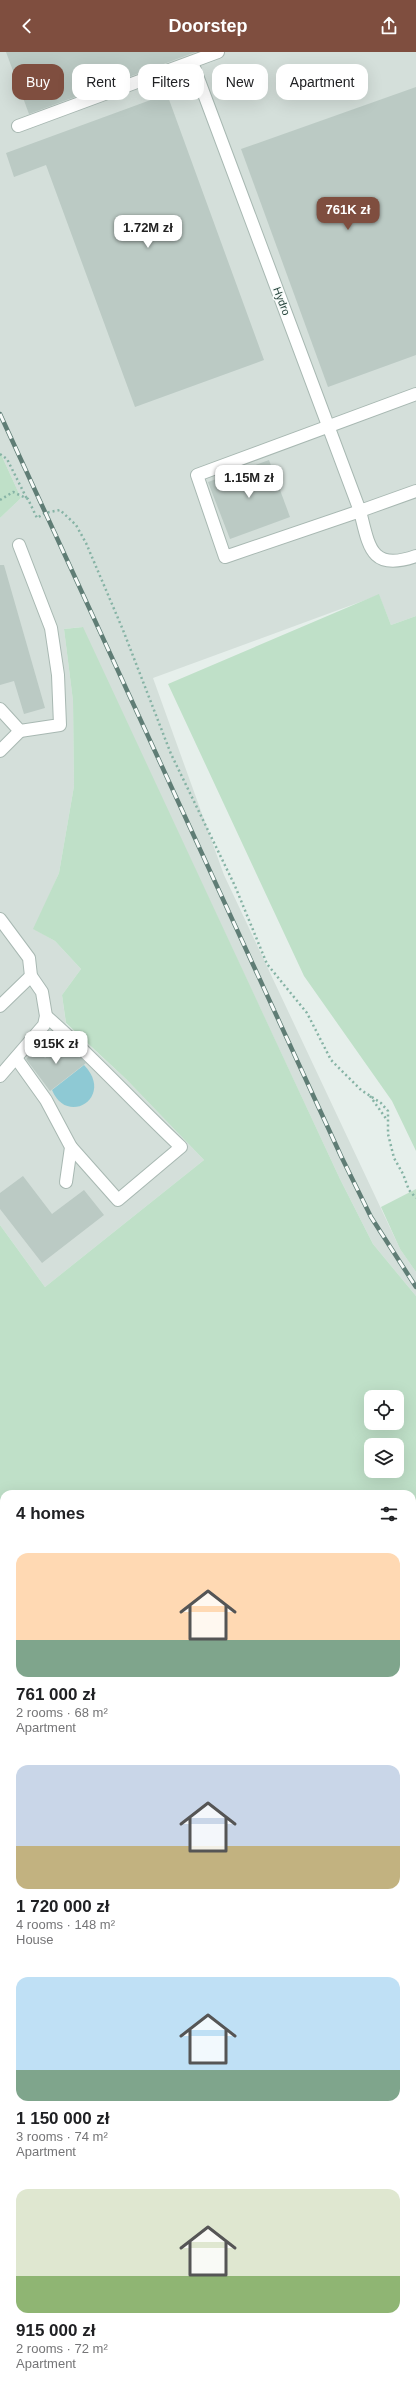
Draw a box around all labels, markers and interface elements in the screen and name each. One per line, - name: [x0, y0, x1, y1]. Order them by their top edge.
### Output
- icon: back: [16, 15, 38, 37]
- icon: share: [378, 15, 400, 37]
- text: Doorstep: [168, 16, 248, 36]
- chip: Buy: [12, 64, 64, 100]
- chip: Rent: [72, 64, 130, 100]
- chip: Filters: [138, 64, 204, 100]
- chip: New: [212, 64, 268, 100]
- chip: Apartment: [276, 64, 368, 100]
- pin: 761K zł: [311, 197, 385, 231]
- text: 761K zł: [326, 202, 370, 217]
- pin: 1.72M zł: [107, 215, 189, 249]
- text: 1.72M zł: [123, 220, 173, 235]
- street label: Hydro: [271, 285, 293, 317]
- pin: 1.15M zł: [208, 465, 290, 499]
- text: 1.15M zł: [224, 470, 274, 485]
- pin: 915K zł: [19, 1031, 93, 1065]
- text: 915K zł: [34, 1036, 78, 1051]
- map controls: [364, 1390, 404, 1478]
- button: locate: [364, 1390, 404, 1430]
- button: layers: [364, 1438, 404, 1478]
- icon: filters: [378, 1503, 400, 1525]
- text: 4 homes: [16, 1504, 85, 1523]
- icon: home: [172, 1579, 244, 1651]
- text: 761 000 zł: [16, 1685, 95, 1704]
- text: 2 rooms · 68 m²: [16, 1705, 108, 1720]
- text: Apartment: [16, 1720, 76, 1735]
- icon: home: [172, 1791, 244, 1863]
- text: 1 720 000 zł: [16, 1897, 110, 1916]
- text: 4 rooms · 148 m²: [16, 1917, 115, 1932]
- text: House: [16, 1932, 54, 1947]
- icon: home: [172, 2003, 244, 2075]
- text: 1 150 000 zł: [16, 2109, 110, 2128]
- text: 3 rooms · 74 m²: [16, 2129, 108, 2144]
- text: Apartment: [16, 2144, 76, 2159]
- icon: home: [172, 2215, 244, 2287]
- text: 915 000 zł: [16, 2321, 95, 2340]
- text: 2 rooms · 72 m²: [16, 2341, 108, 2356]
- text: Apartment: [16, 2356, 76, 2371]

